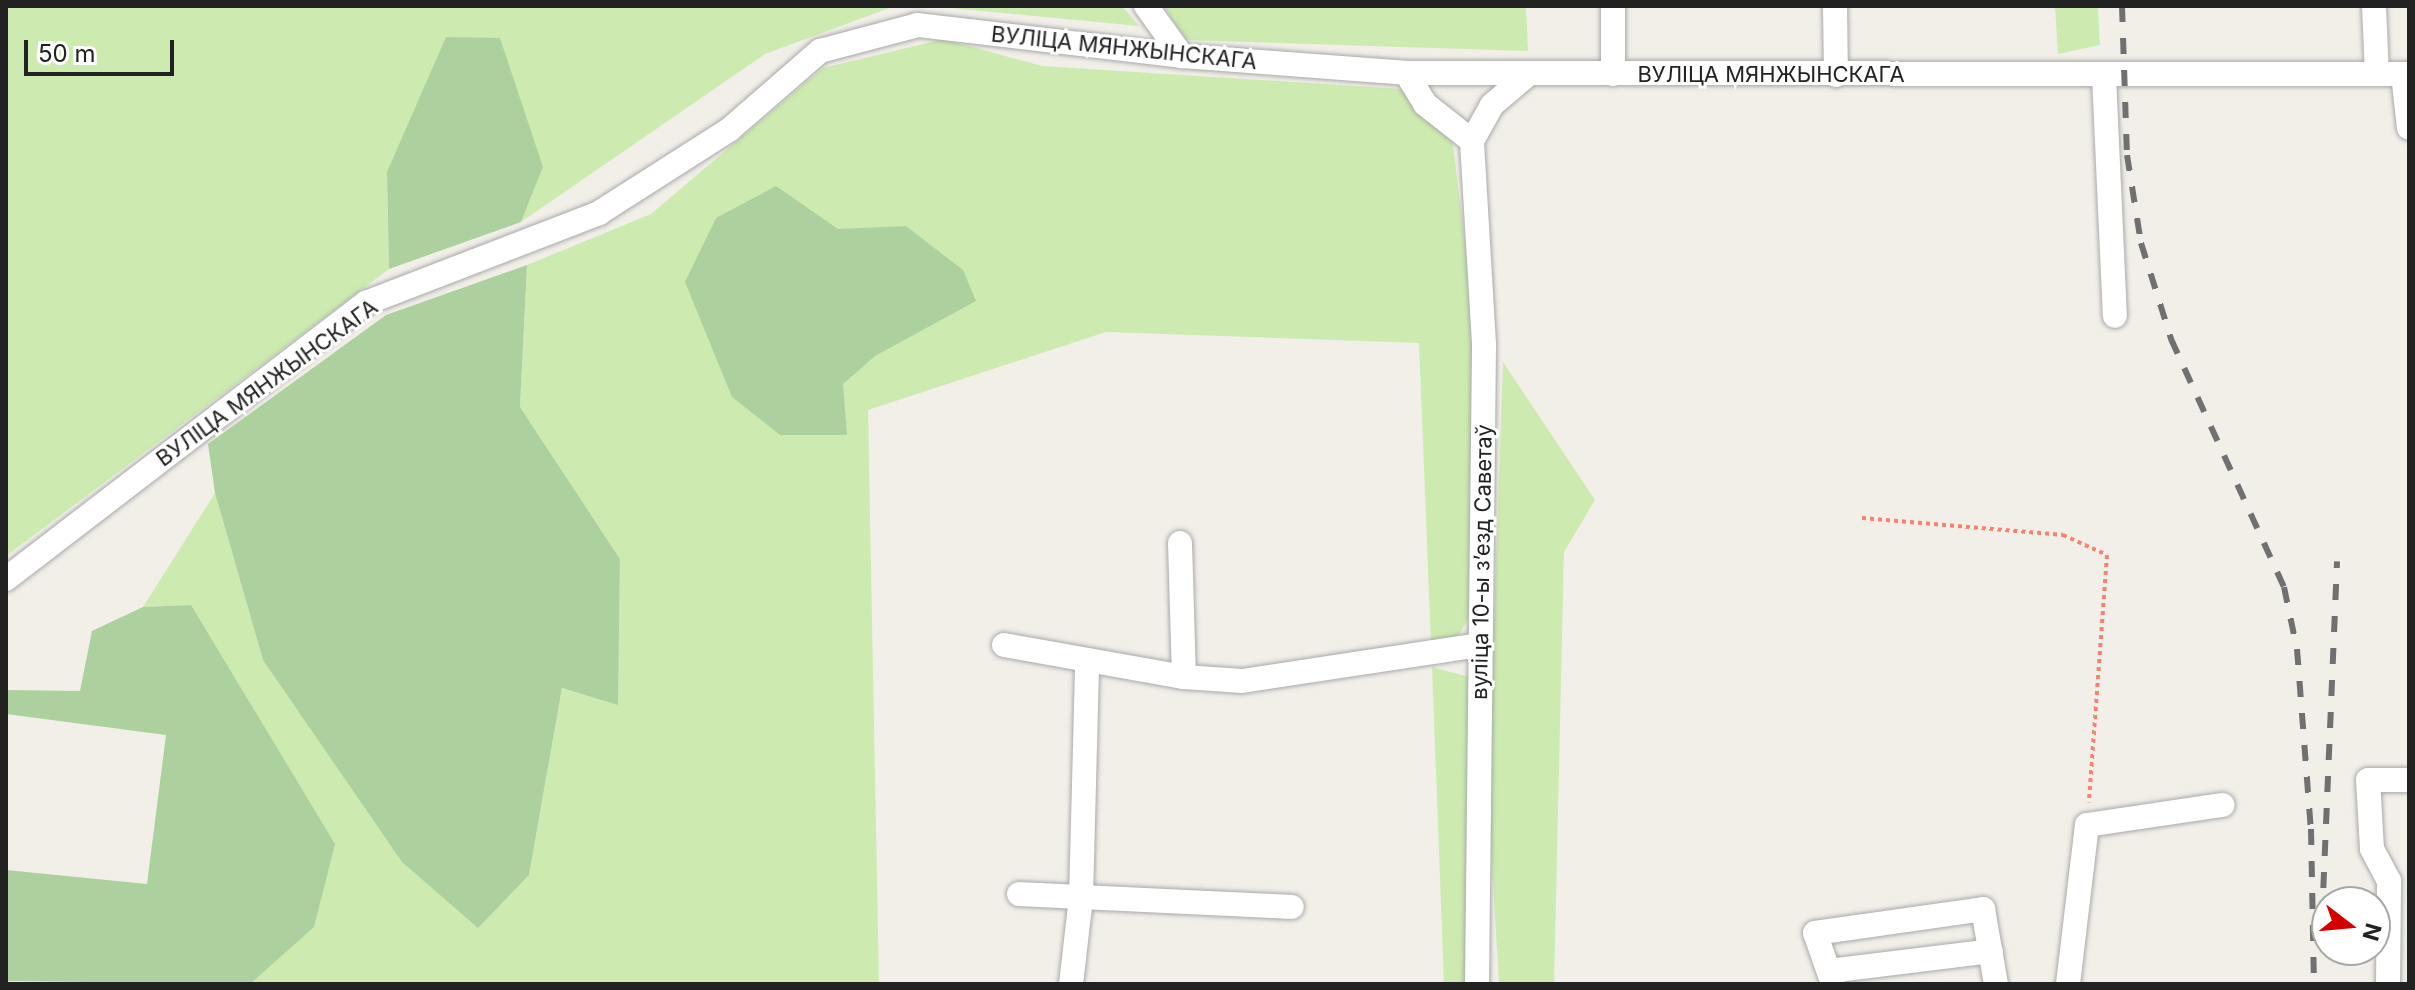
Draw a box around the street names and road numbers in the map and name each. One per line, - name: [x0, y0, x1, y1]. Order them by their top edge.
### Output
- street label: ВУЛІЦА МЯНЖЫНСКАГА: [990, 21, 1258, 75]
- street label: ВУЛІЦА МЯНЖЫНСКАГА: [1637, 62, 1905, 88]
- street label: ВУЛІЦА МЯНЖЫНСКАГА: [151, 294, 383, 472]
- street label: вуліца 10-ы зʼезд Саветаў: [1466, 424, 1498, 700]

